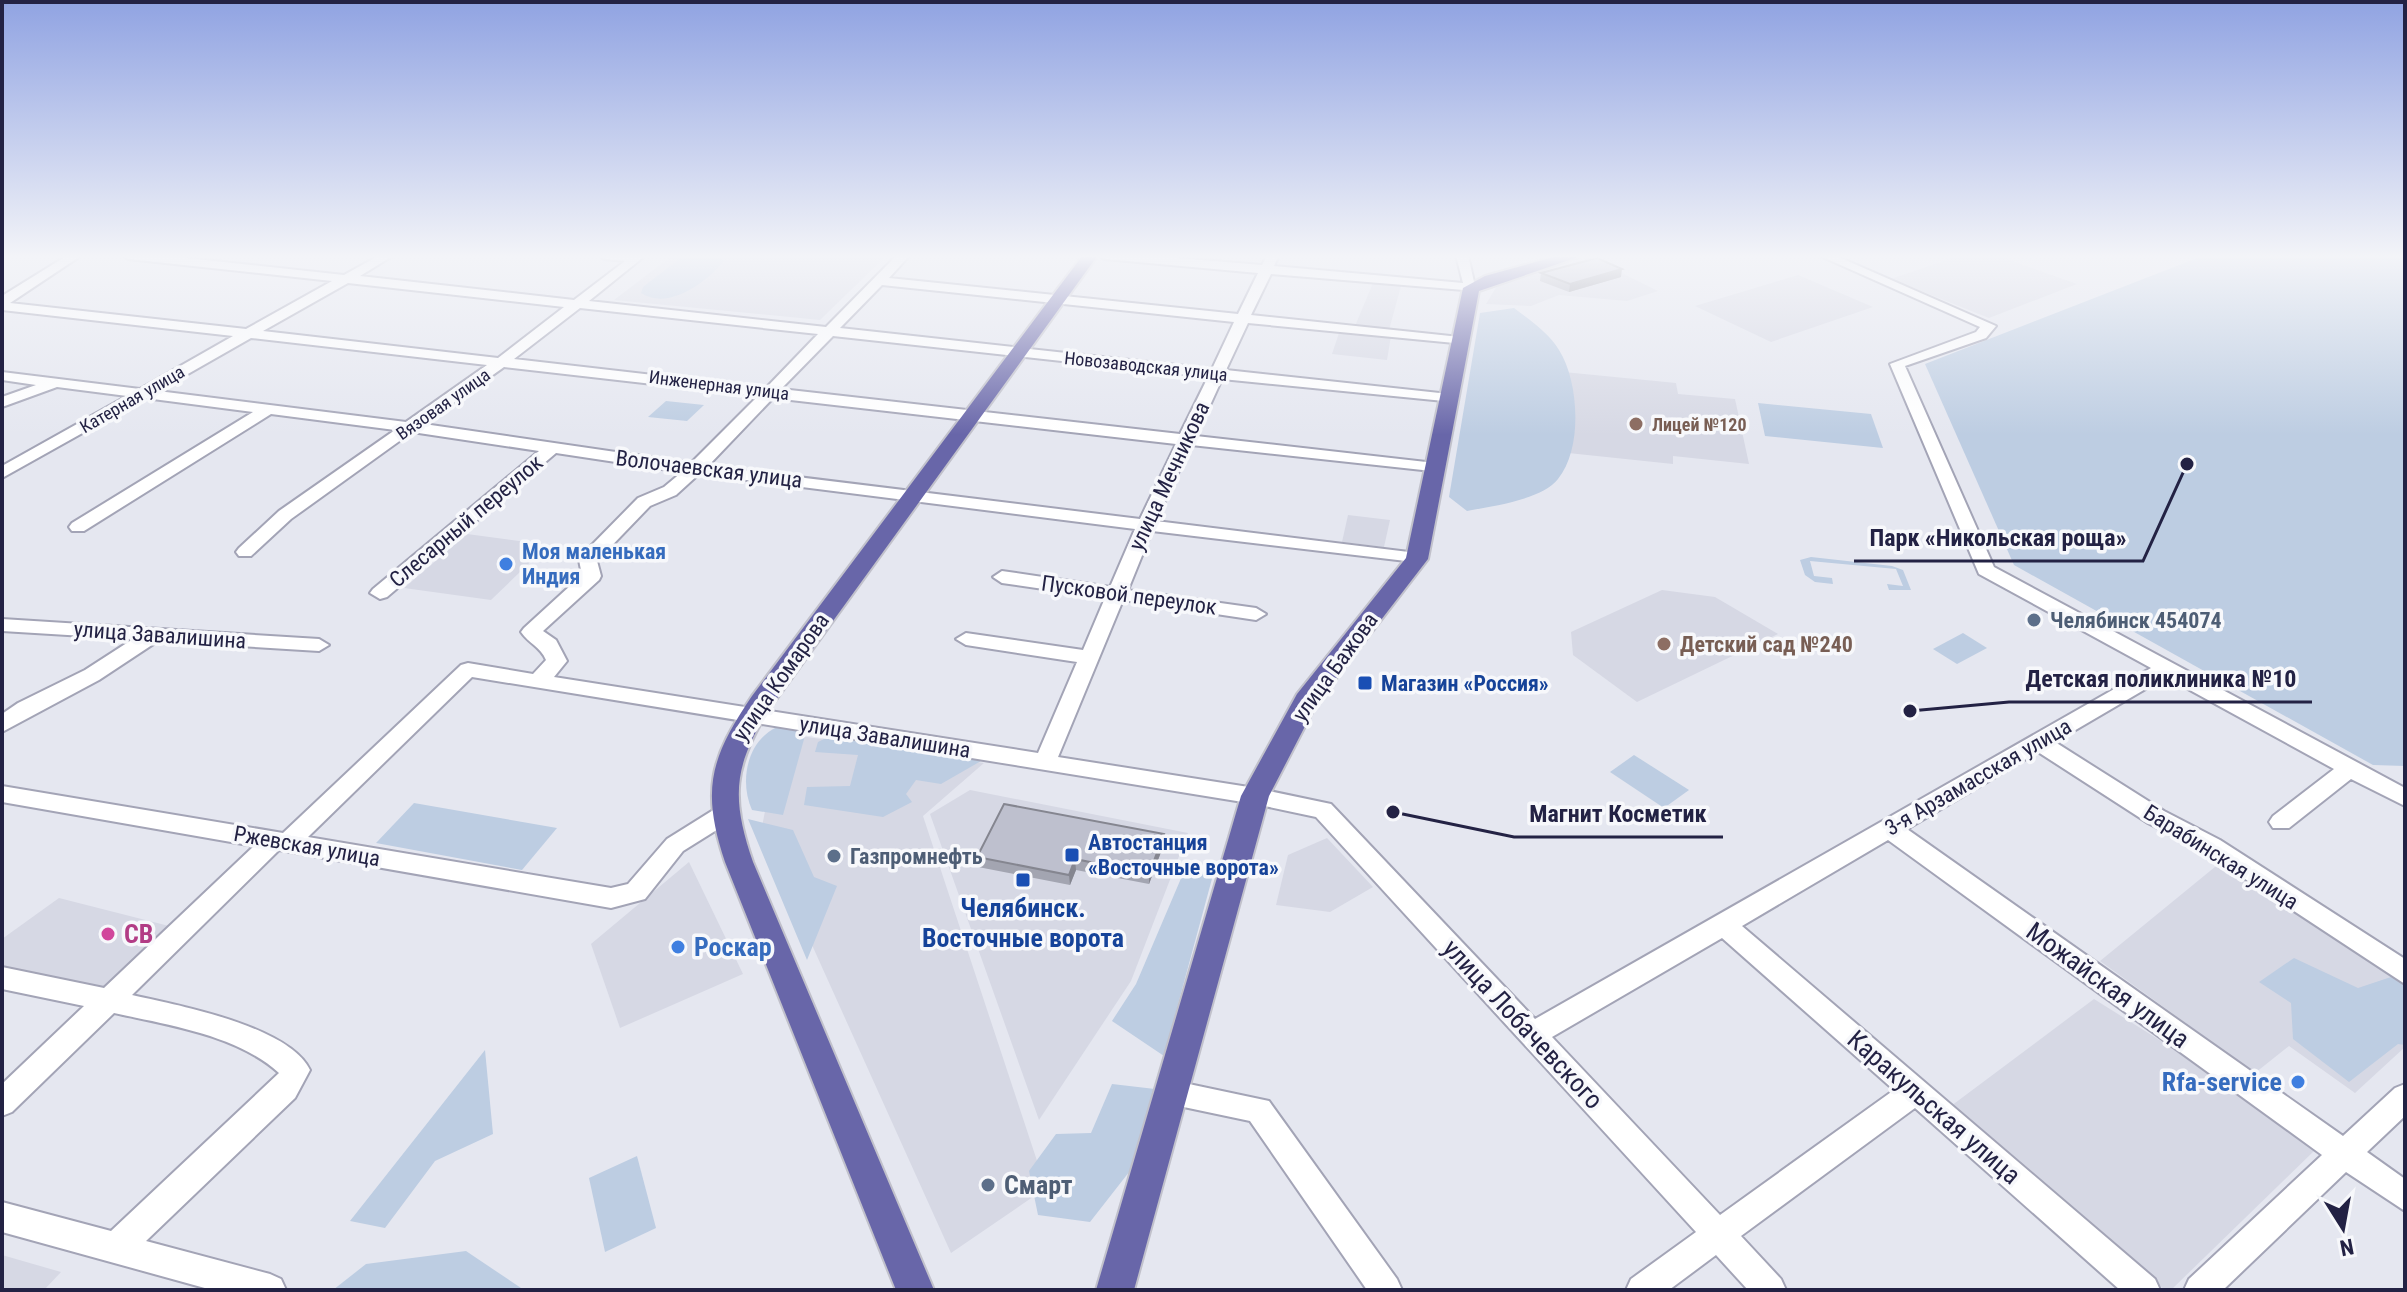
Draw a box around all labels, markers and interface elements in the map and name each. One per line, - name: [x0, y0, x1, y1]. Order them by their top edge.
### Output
- street label: Новозаводская улица: [1063, 347, 1229, 385]
- street label: Катерная улица: [76, 361, 188, 437]
- street label: Вязовая улица: [392, 364, 494, 444]
- street label: Инженерная улица: [648, 366, 790, 404]
- street label: улица Мечникова: [1124, 398, 1214, 554]
- place label: Лицей №120: [1652, 414, 1747, 435]
- marker: Лицей №120: [1627, 415, 1645, 433]
- street label: Волочаевская улица: [614, 445, 804, 493]
- street label: Слесарный переулок: [384, 449, 548, 592]
- callout: Парк «Никольская роща»: [1854, 513, 2143, 561]
- text: Парк «Никольская роща»: [1870, 524, 2126, 552]
- place label: Моя маленькая Индия: [522, 539, 666, 589]
- marker: Моя маленькая Индия: [497, 555, 515, 573]
- street label: Пусковой переулок: [1040, 570, 1219, 620]
- street label: улица Бажова: [1287, 608, 1383, 726]
- place label: Челябинск 454074: [2050, 608, 2222, 633]
- street label: улица Комарова: [728, 609, 834, 745]
- marker: Челябинск 454074: [2025, 611, 2043, 629]
- street label: улица Завалишина: [73, 617, 247, 653]
- place label: Детский сад №240: [1680, 632, 1853, 657]
- marker: Детский сад №240: [1655, 635, 1673, 653]
- callout: Детская поликлиника №10: [2009, 654, 2312, 702]
- text: Детская поликлиника №10: [2025, 665, 2297, 693]
- place label: Магазин «Россия»: [1381, 671, 1549, 696]
- marker: Магазин «Россия»: [1356, 674, 1374, 692]
- street label: улица Завалишина: [798, 711, 972, 763]
- street label: 3-я Арзамасская улица: [1880, 713, 2076, 841]
- callout: Магнит Косметик: [1514, 789, 1723, 837]
- street label: Барабинская улица: [2139, 799, 2303, 915]
- text: Магнит Косметик: [1529, 800, 1707, 828]
- street label: Ржевская улица: [232, 821, 382, 871]
- place label: Автостанция «Восточные ворота»: [1088, 830, 1279, 880]
- place label: Газпромнефть: [850, 844, 983, 869]
- marker: Автостанция «Восточные ворота»: [1063, 846, 1081, 864]
- marker: Газпромнефть: [825, 847, 843, 865]
- marker: Челябинск. Восточные ворота: [1014, 871, 1032, 889]
- place label: Челябинск. Восточные ворота: [922, 893, 1124, 953]
- street label: Можайская улица: [2021, 916, 2195, 1054]
- place label: СВ: [124, 919, 153, 949]
- marker: СВ: [99, 925, 117, 943]
- place label: Роскар: [694, 932, 772, 962]
- street label: улица Лобачевского: [1437, 933, 1609, 1115]
- marker: Роскар: [669, 938, 687, 956]
- street label: Каракульская улица: [1841, 1024, 2027, 1190]
- place label: Rfa-service: [2162, 1067, 2282, 1097]
- marker: Rfa-service: [2289, 1073, 2307, 1091]
- place label: Смарт: [1004, 1170, 1073, 1200]
- marker: Смарт: [979, 1176, 997, 1194]
- north arrow: [2303, 1188, 2383, 1268]
- text: N: [2338, 1234, 2356, 1261]

